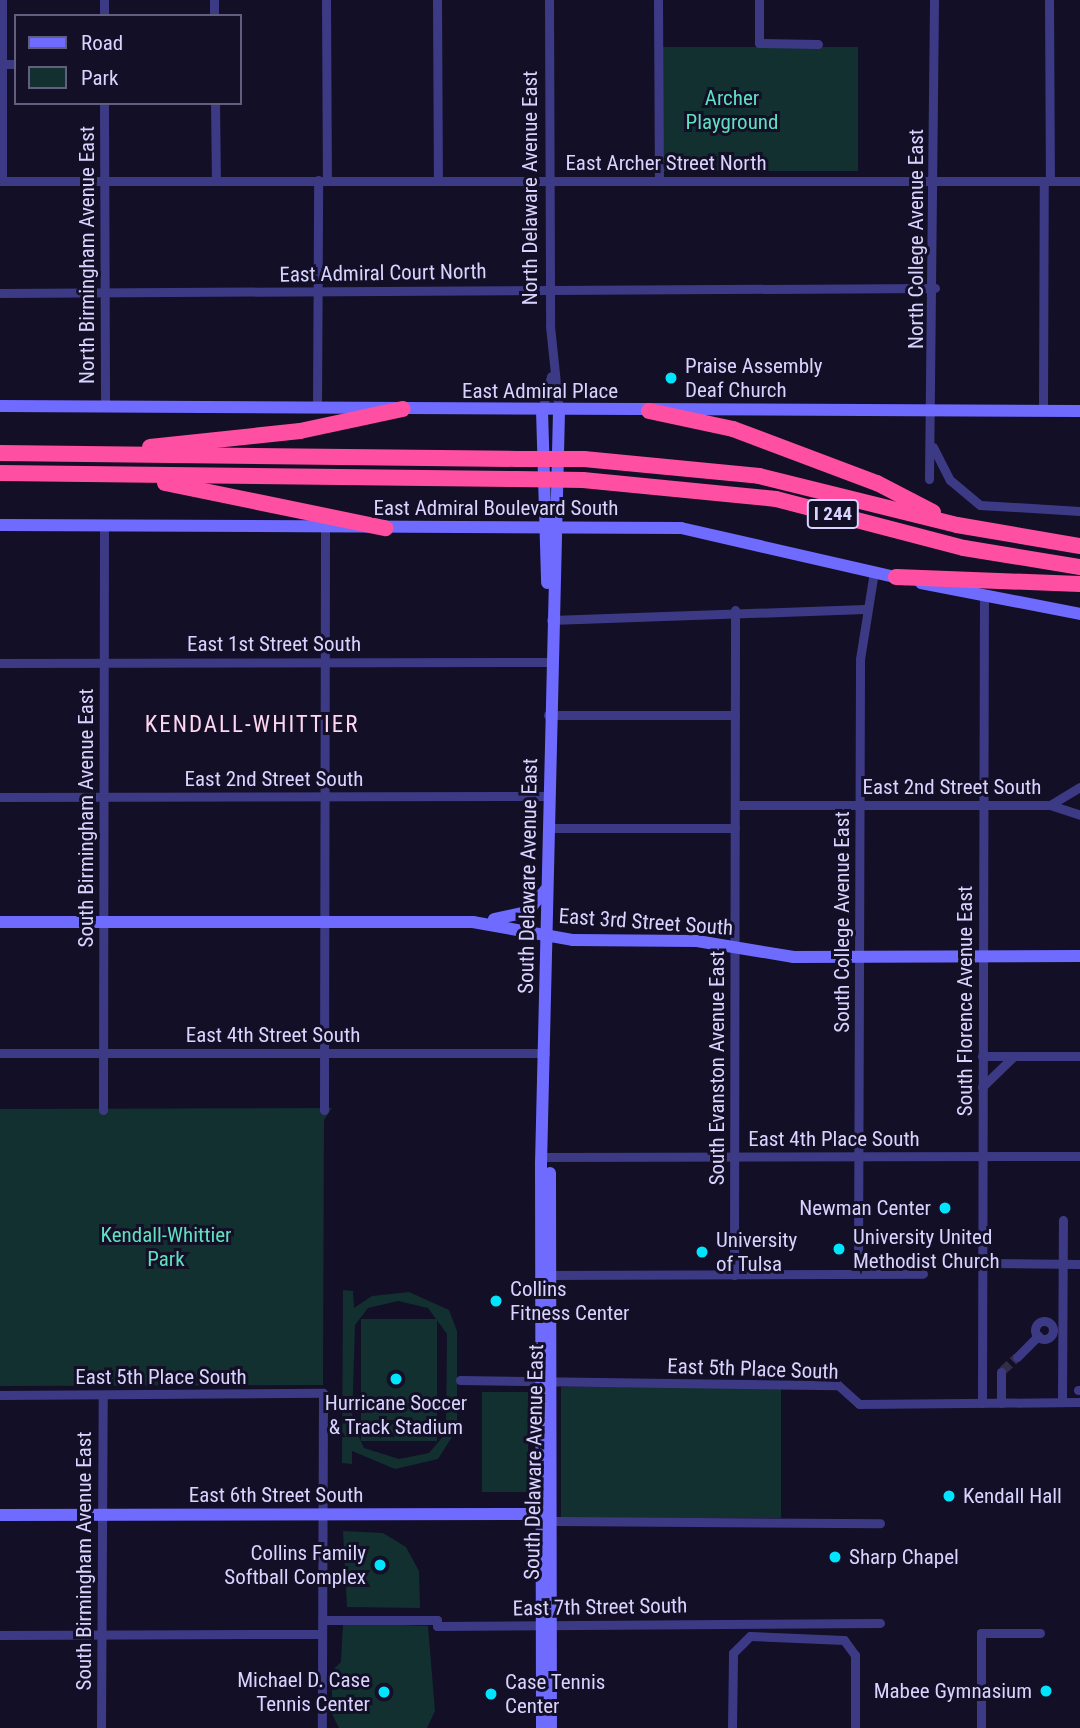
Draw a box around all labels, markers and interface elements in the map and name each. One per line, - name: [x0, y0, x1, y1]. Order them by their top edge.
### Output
- legend: [14, 14, 242, 105]
- text: Road: [81, 31, 123, 55]
- text: Park: [81, 66, 118, 90]
- street label: North Delaware Avenue East: [517, 71, 543, 305]
- park label: Archer Playground: [686, 85, 778, 135]
- street label: North Birmingham Avenue East: [74, 126, 100, 384]
- street label: North College Avenue East: [903, 129, 929, 349]
- street label: East Archer Street North: [565, 150, 767, 176]
- street label: East Admiral Court North: [279, 259, 487, 287]
- place label: Praise Assembly Deaf Church: [685, 353, 823, 403]
- marker: Praise Assembly Deaf Church: [663, 370, 679, 386]
- street label: East Admiral Place: [462, 378, 618, 404]
- street label: East Admiral Boulevard South: [374, 495, 618, 521]
- road number: I 244: [807, 499, 859, 530]
- street label: East 1st Street South: [187, 631, 361, 657]
- street label: South Birmingham Avenue East: [73, 689, 99, 947]
- district label: KENDALL-WHITTIER: [147, 711, 357, 739]
- street label: South Delaware Avenue East: [513, 758, 543, 994]
- street label: East 2nd Street South: [185, 766, 363, 792]
- street label: East 2nd Street South: [863, 774, 1041, 800]
- street label: South College Avenue East: [829, 811, 855, 1033]
- street label: South Florence Avenue East: [952, 886, 978, 1116]
- street label: East 3rd Street South: [558, 903, 734, 941]
- street label: South Evanston Avenue East: [704, 951, 730, 1185]
- street label: East 4th Street South: [186, 1022, 360, 1048]
- street label: East 4th Place South: [748, 1126, 920, 1152]
- place label: Newman Center: [799, 1195, 931, 1221]
- marker: Newman Center: [937, 1200, 953, 1216]
- park label: Kendall-Whittier Park: [101, 1222, 231, 1272]
- place label: University United Methodist Church: [853, 1224, 1000, 1274]
- place label: University of Tulsa: [716, 1227, 797, 1277]
- marker: University United Methodist Church: [831, 1241, 847, 1257]
- marker: University of Tulsa: [694, 1244, 710, 1260]
- place label: Collins Fitness Center: [510, 1276, 629, 1326]
- marker: Collins Fitness Center: [488, 1293, 504, 1309]
- street label: South Delaware Avenue East: [519, 1344, 549, 1580]
- street label: East 5th Place South: [667, 1353, 839, 1385]
- street label: East 5th Place South: [75, 1364, 247, 1390]
- marker: Hurricane Soccer & Track Stadium: [388, 1371, 404, 1387]
- place label: Hurricane Soccer & Track Stadium: [325, 1390, 467, 1440]
- street label: South Birmingham Avenue East: [71, 1432, 97, 1690]
- street label: East 6th Street South: [189, 1482, 363, 1508]
- place label: Kendall Hall: [963, 1483, 1062, 1509]
- marker: Kendall Hall: [941, 1488, 957, 1504]
- place label: Collins Family Softball Complex: [224, 1540, 366, 1590]
- place label: Sharp Chapel: [849, 1544, 959, 1570]
- marker: Sharp Chapel: [827, 1549, 843, 1565]
- marker: Collins Family Softball Complex: [372, 1557, 388, 1573]
- street label: East 7th Street South: [512, 1593, 688, 1621]
- place label: Michael D. Case Tennis Center: [237, 1667, 370, 1717]
- place label: Case Tennis Center: [505, 1669, 606, 1719]
- place label: Mabee Gymnasium: [874, 1678, 1032, 1704]
- marker: Mabee Gymnasium: [1038, 1683, 1054, 1699]
- marker: Michael D. Case Tennis Center: [376, 1684, 392, 1700]
- marker: Case Tennis Center: [483, 1686, 499, 1702]

